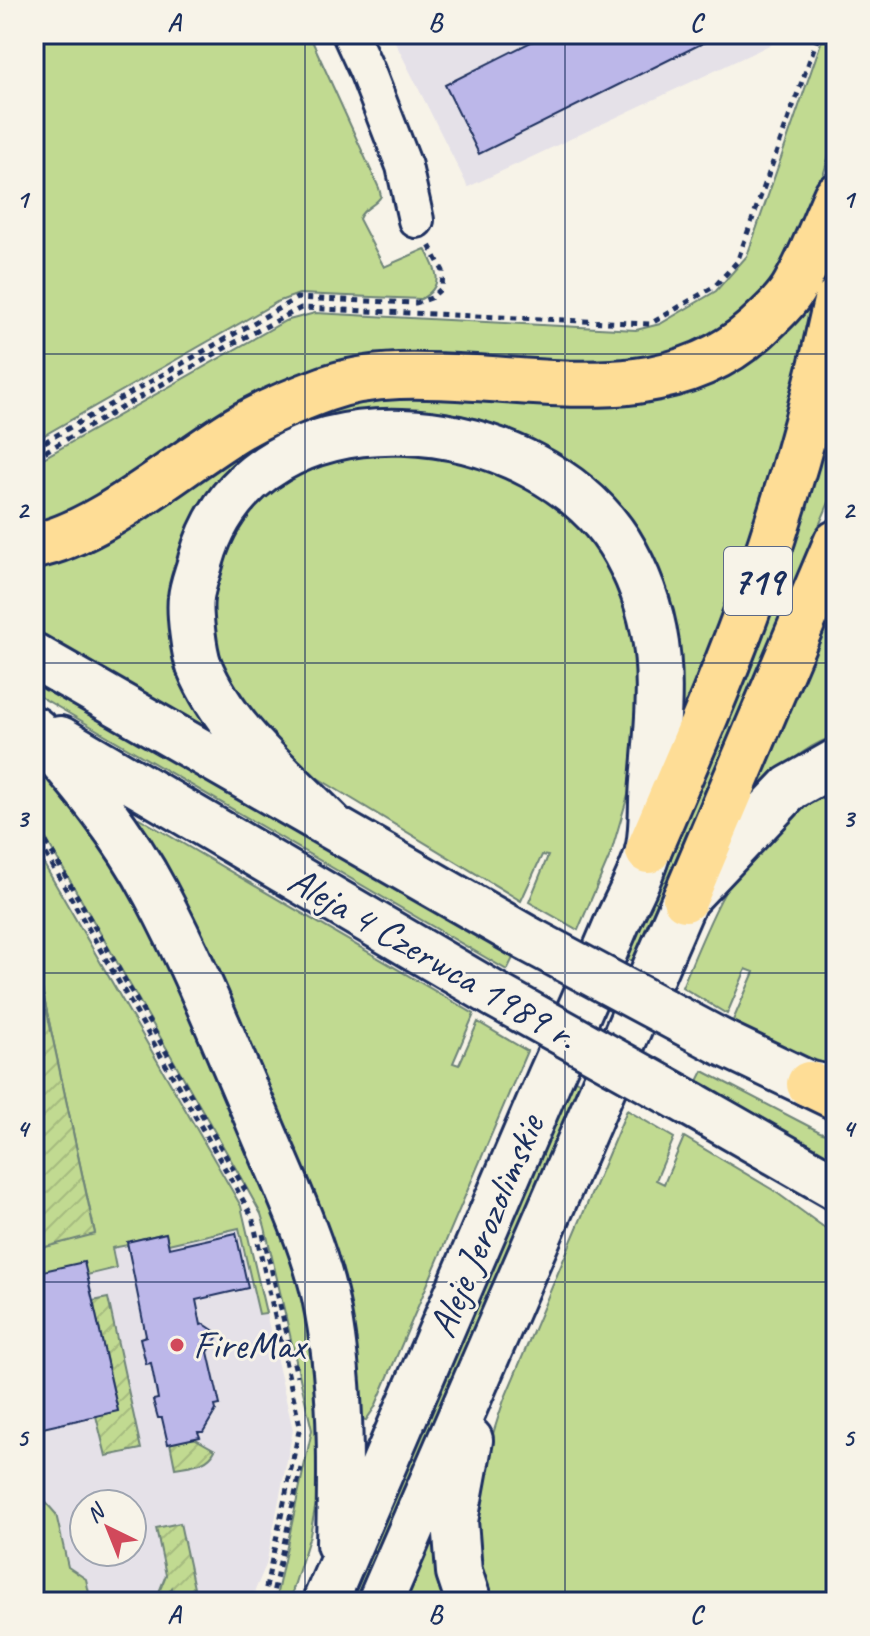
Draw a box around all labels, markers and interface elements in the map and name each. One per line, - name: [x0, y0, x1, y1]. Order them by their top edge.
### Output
- text: A: [167, 6, 182, 39]
- text: B: [428, 6, 444, 39]
- text: C: [690, 6, 706, 39]
- text: 1: [16, 183, 31, 216]
- text: 1: [842, 183, 857, 216]
- text: 2: [16, 493, 30, 526]
- text: 2: [842, 493, 856, 526]
- road number: 719: [724, 547, 792, 615]
- text: 3: [16, 802, 30, 835]
- text: 3: [842, 802, 856, 835]
- street label: Aleja 4 Czerwca 1989 r.: [279, 855, 587, 1061]
- street label: Aleje Jerozolimskie: [417, 1105, 556, 1345]
- text: 4: [16, 1112, 31, 1145]
- text: 4: [842, 1112, 857, 1145]
- place label: FireMax: [193, 1320, 309, 1370]
- marker: FireMax: [168, 1336, 186, 1354]
- text: 5: [16, 1421, 30, 1454]
- text: 5: [842, 1421, 856, 1454]
- north arrow: [68, 1488, 148, 1568]
- text: N: [81, 1497, 112, 1529]
- text: A: [167, 1598, 182, 1631]
- text: B: [428, 1598, 444, 1631]
- text: C: [690, 1598, 706, 1631]

